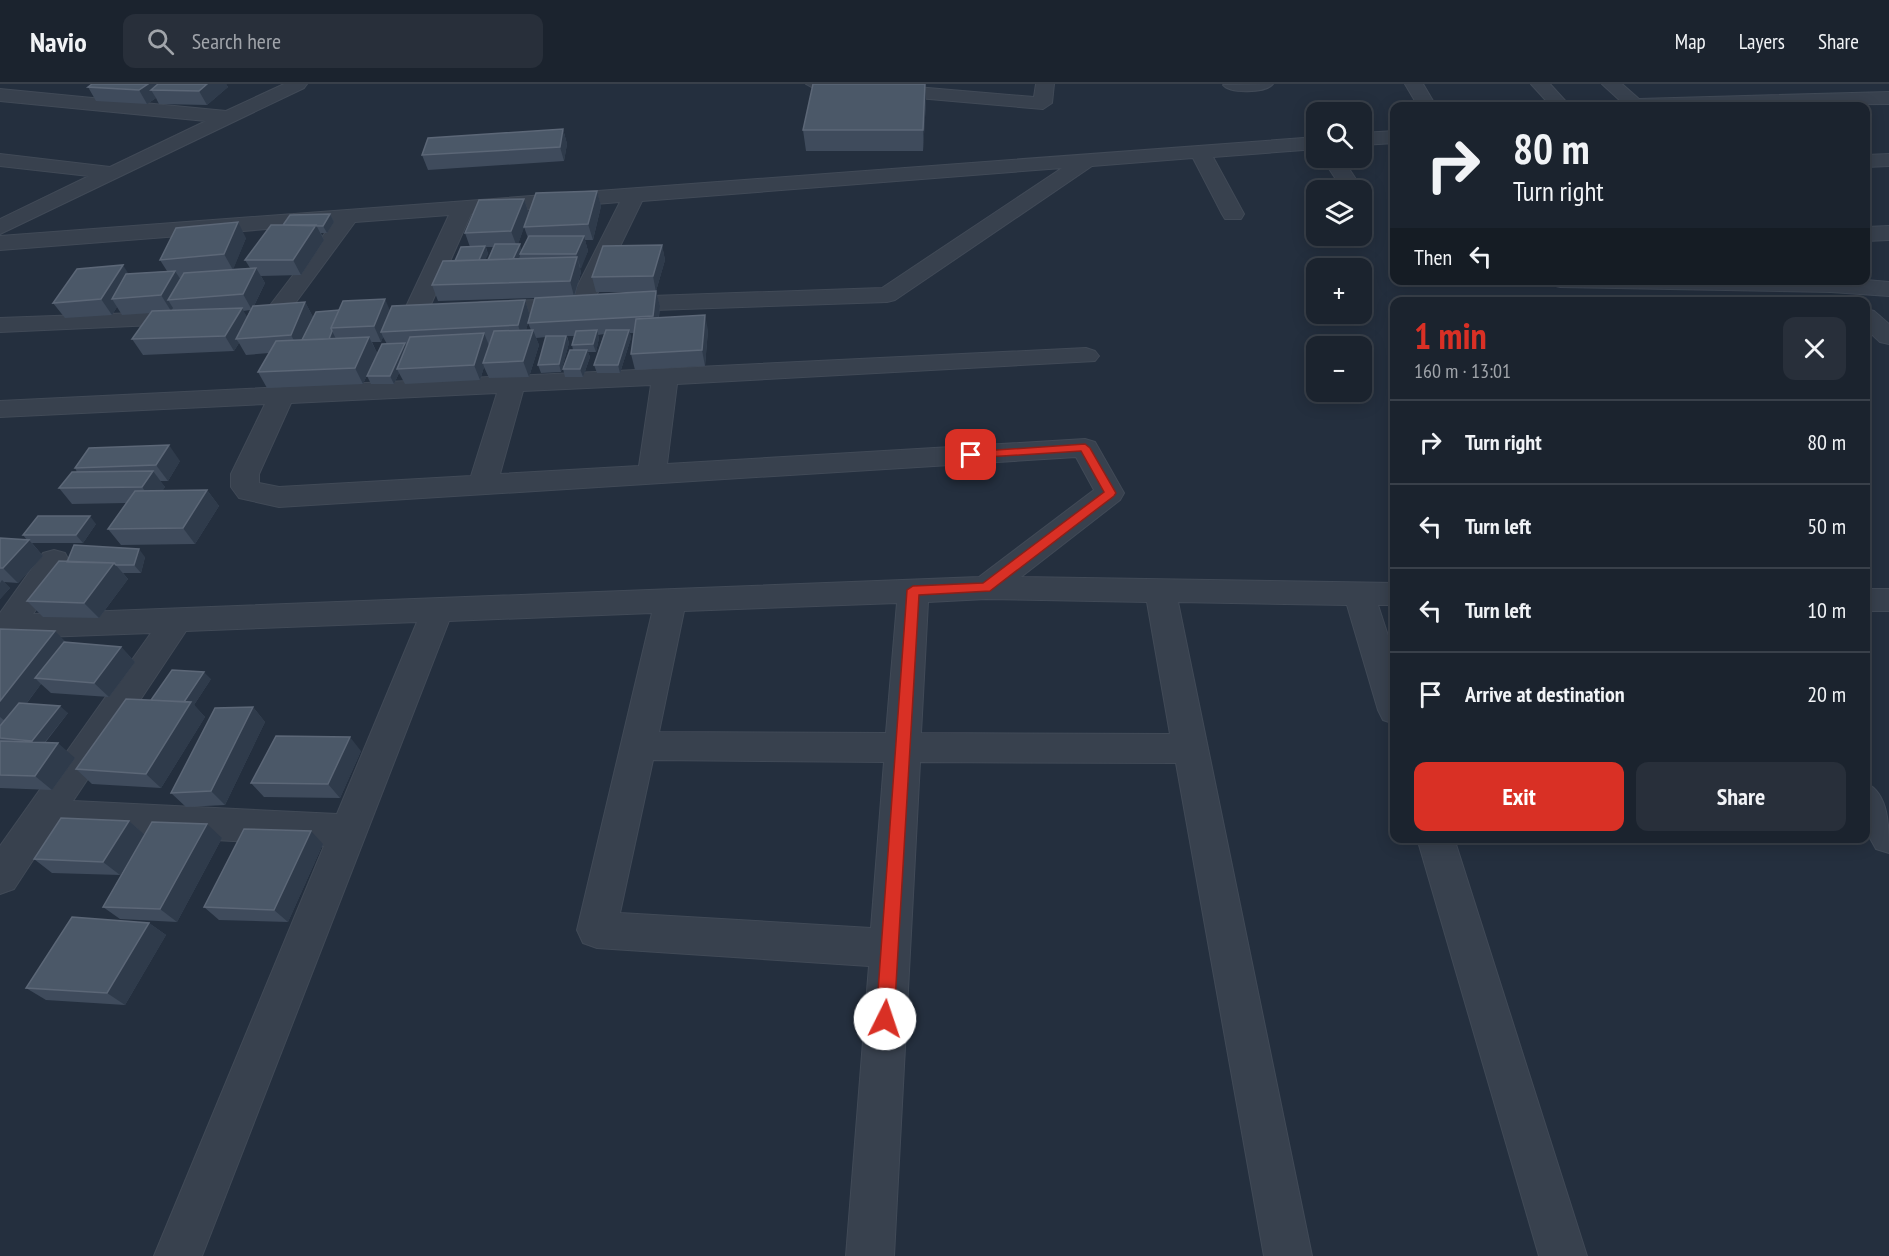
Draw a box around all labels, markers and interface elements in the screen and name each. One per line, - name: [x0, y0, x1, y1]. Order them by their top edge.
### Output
- search box: [123, 14, 543, 68]
- text: Navio: [30, 23, 87, 60]
- icon: search: [144, 25, 177, 58]
- text: Search here: [192, 27, 281, 55]
- text: Map: [1675, 28, 1706, 55]
- text: Layers: [1739, 28, 1785, 55]
- text: Share: [1818, 28, 1859, 55]
- map controls: [1306, 102, 1372, 402]
- button: search: [1306, 102, 1372, 168]
- text: 80 m: [1513, 121, 1590, 176]
- icon: right: [1414, 126, 1492, 204]
- text: Turn right: [1513, 174, 1604, 208]
- button: layers: [1306, 180, 1372, 246]
- icon: left: [1464, 240, 1497, 273]
- text: Then: [1414, 243, 1452, 271]
- button: +: [1306, 258, 1372, 324]
- text: 1 min: [1414, 312, 1487, 359]
- button: close: [1783, 317, 1846, 380]
- button: −: [1306, 336, 1372, 402]
- text: 160 m · 13:01: [1414, 358, 1511, 384]
- icon: right: [1414, 426, 1447, 459]
- text: Turn right: [1465, 428, 1542, 456]
- text: 80 m: [1807, 428, 1846, 456]
- pin: [945, 429, 996, 480]
- icon: arrive: [954, 438, 987, 471]
- icon: left: [1414, 510, 1447, 543]
- text: Turn left: [1465, 512, 1531, 540]
- text: 50 m: [1807, 512, 1846, 540]
- icon: left: [1414, 594, 1447, 627]
- text: Turn left: [1465, 596, 1531, 624]
- text: 10 m: [1807, 596, 1846, 624]
- icon: arrive: [1414, 678, 1447, 711]
- text: Arrive at destination: [1465, 680, 1625, 708]
- text: 20 m: [1807, 680, 1846, 708]
- button: Exit: [1414, 762, 1624, 831]
- button: Share: [1636, 762, 1846, 831]
- position arrow: [853, 987, 917, 1051]

